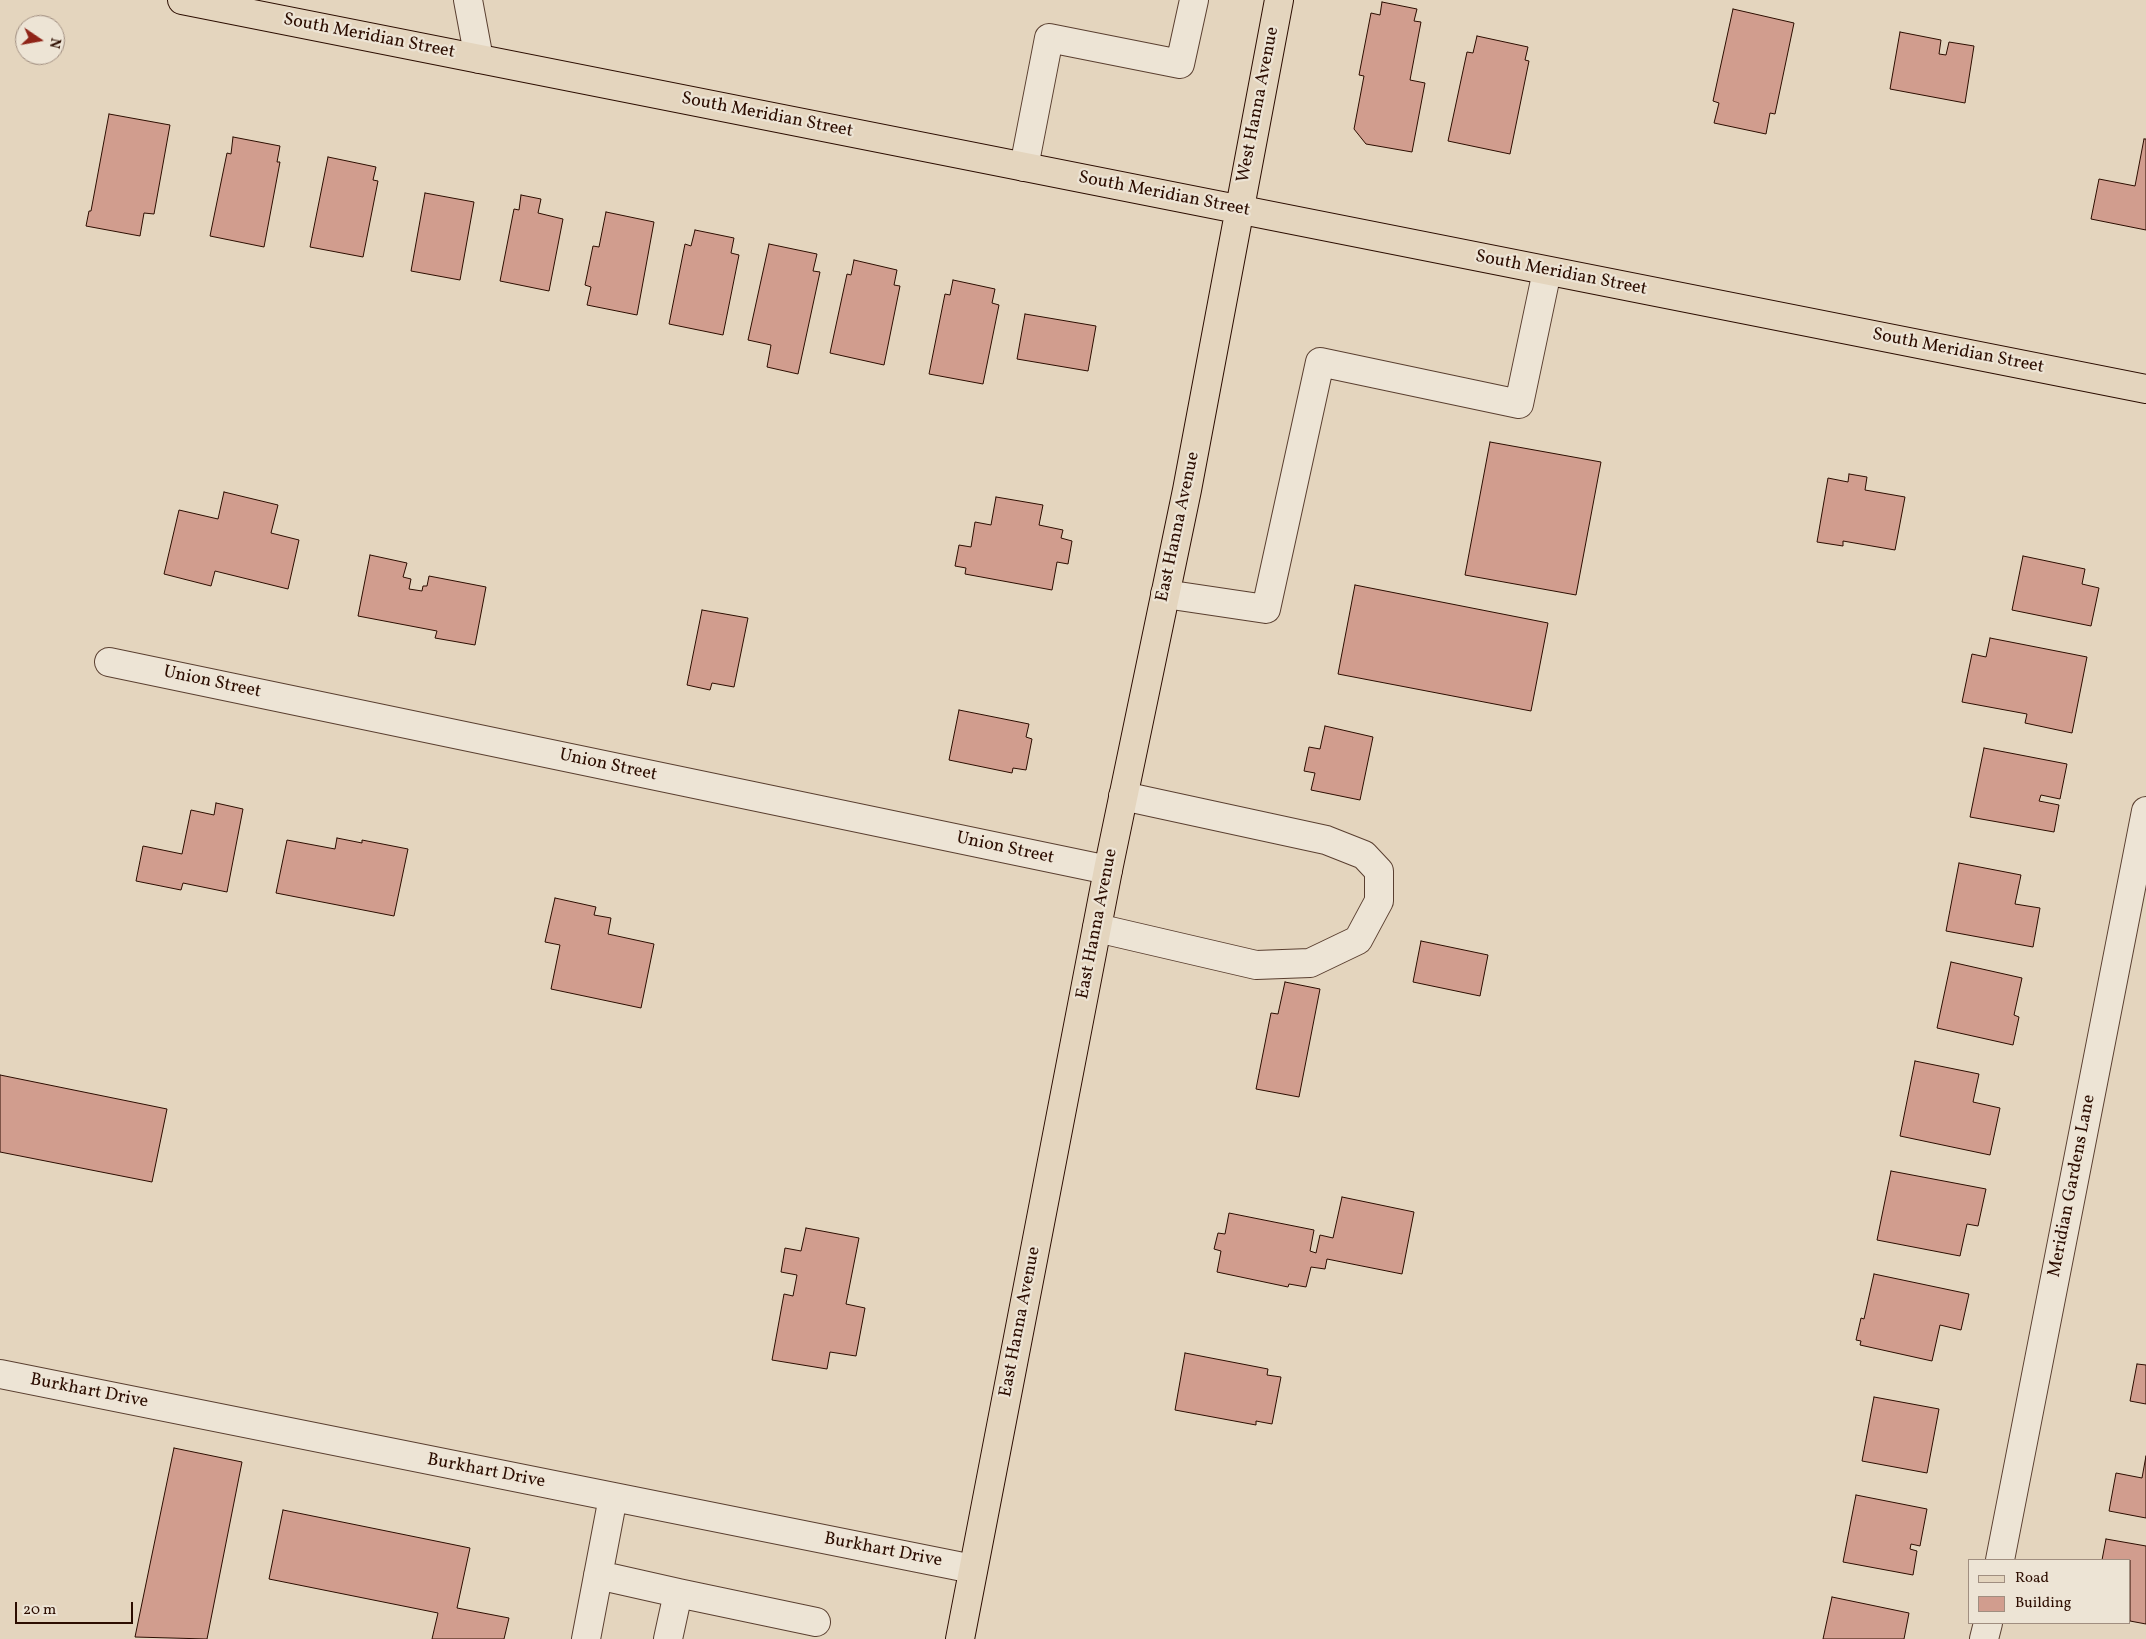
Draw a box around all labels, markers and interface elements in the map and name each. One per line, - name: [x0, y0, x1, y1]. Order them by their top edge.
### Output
- street label: South Meridian Street: [281, 10, 457, 64]
- north arrow: [15, 15, 65, 65]
- street label: West Hanna Avenue: [1233, 25, 1285, 185]
- text: N: [44, 36, 65, 50]
- street label: South Meridian Street: [679, 89, 855, 143]
- street label: South Meridian Street: [1076, 168, 1252, 222]
- street label: South Meridian Street: [1473, 247, 1649, 301]
- street label: South Meridian Street: [1870, 325, 2046, 379]
- street label: East Hanna Avenue: [1153, 450, 1205, 604]
- street label: Union Street: [161, 662, 263, 704]
- street label: Union Street: [557, 745, 659, 787]
- street label: Union Street: [954, 828, 1056, 870]
- street label: East Hanna Avenue: [1073, 847, 1123, 1001]
- street label: Meridian Gardens Lane: [2045, 1093, 2101, 1279]
- street label: East Hanna Avenue: [996, 1245, 1046, 1399]
- street label: Burkhart Drive: [28, 1370, 150, 1414]
- street label: Burkhart Drive: [425, 1450, 547, 1494]
- street label: Burkhart Drive: [822, 1529, 944, 1573]
- legend: [1968, 1559, 2131, 1624]
- text: Road: [2015, 1568, 2049, 1589]
- scale bar: [18, 1592, 135, 1624]
- text: Building: [2015, 1593, 2071, 1614]
- text: 20 m: [23, 1600, 56, 1621]

